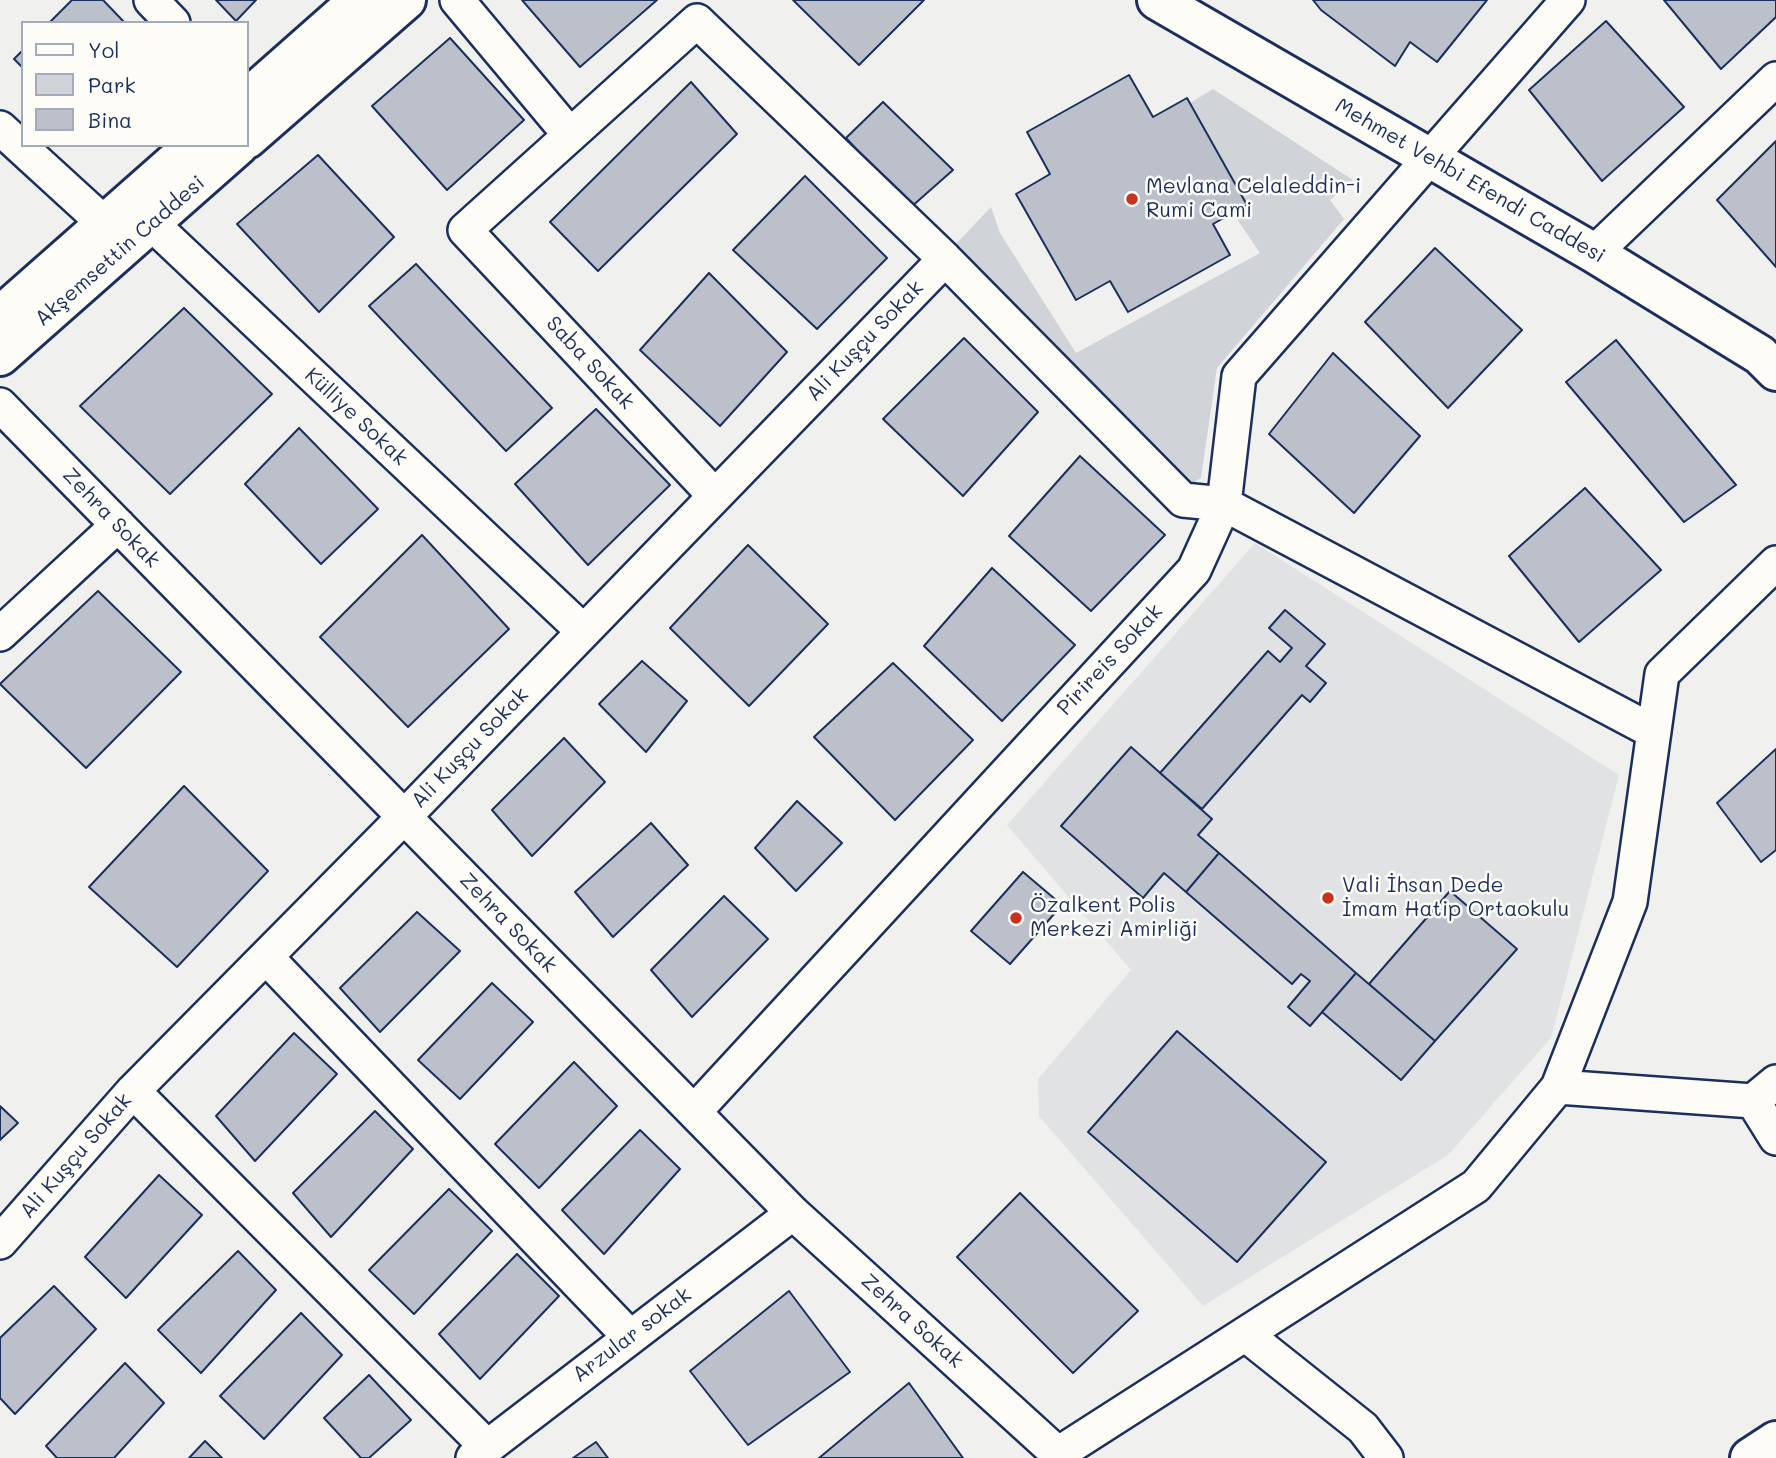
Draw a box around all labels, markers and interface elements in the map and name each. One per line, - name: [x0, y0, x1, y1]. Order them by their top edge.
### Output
- legend: [21, 21, 248, 147]
- text: Yol: [88, 36, 119, 63]
- text: Park: [88, 71, 136, 98]
- street label: Mehmet Vehbi Efendi Caddesi: [1330, 93, 1610, 269]
- text: Bina: [88, 106, 132, 133]
- street label: Akşemsettin Caddesi: [30, 170, 210, 332]
- place label: Mevlana Celaleddin-i Rumi Cami: [1146, 174, 1361, 224]
- marker: Mevlana Celaleddin-i Rumi Cami: [1124, 191, 1140, 207]
- street label: Ali Kuşçu Sokak: [801, 276, 929, 406]
- street label: Saba Sokak: [541, 311, 639, 415]
- street label: Külliye Sokak: [299, 363, 413, 471]
- street label: Zehra Sokak: [57, 463, 165, 573]
- street label: Pirireis Sokak: [1052, 599, 1168, 721]
- street label: Ali Kuşçu Sokak: [406, 683, 534, 813]
- street label: Zehra Sokak: [454, 868, 562, 978]
- place label: Vali İhsan Dede İmam Hatip Ortaokulu: [1342, 873, 1569, 923]
- marker: Vali İhsan Dede İmam Hatip Ortaokulu: [1320, 890, 1336, 906]
- place label: Özalkent Polis Merkezi Amirliği: [1030, 893, 1198, 943]
- marker: Özalkent Polis Merkezi Amirliği: [1008, 910, 1024, 926]
- street label: Ali Kuşçu Sokak: [15, 1088, 137, 1224]
- street label: Zehra Sokak: [856, 1268, 968, 1374]
- street label: Arzular sokak: [568, 1282, 696, 1388]

